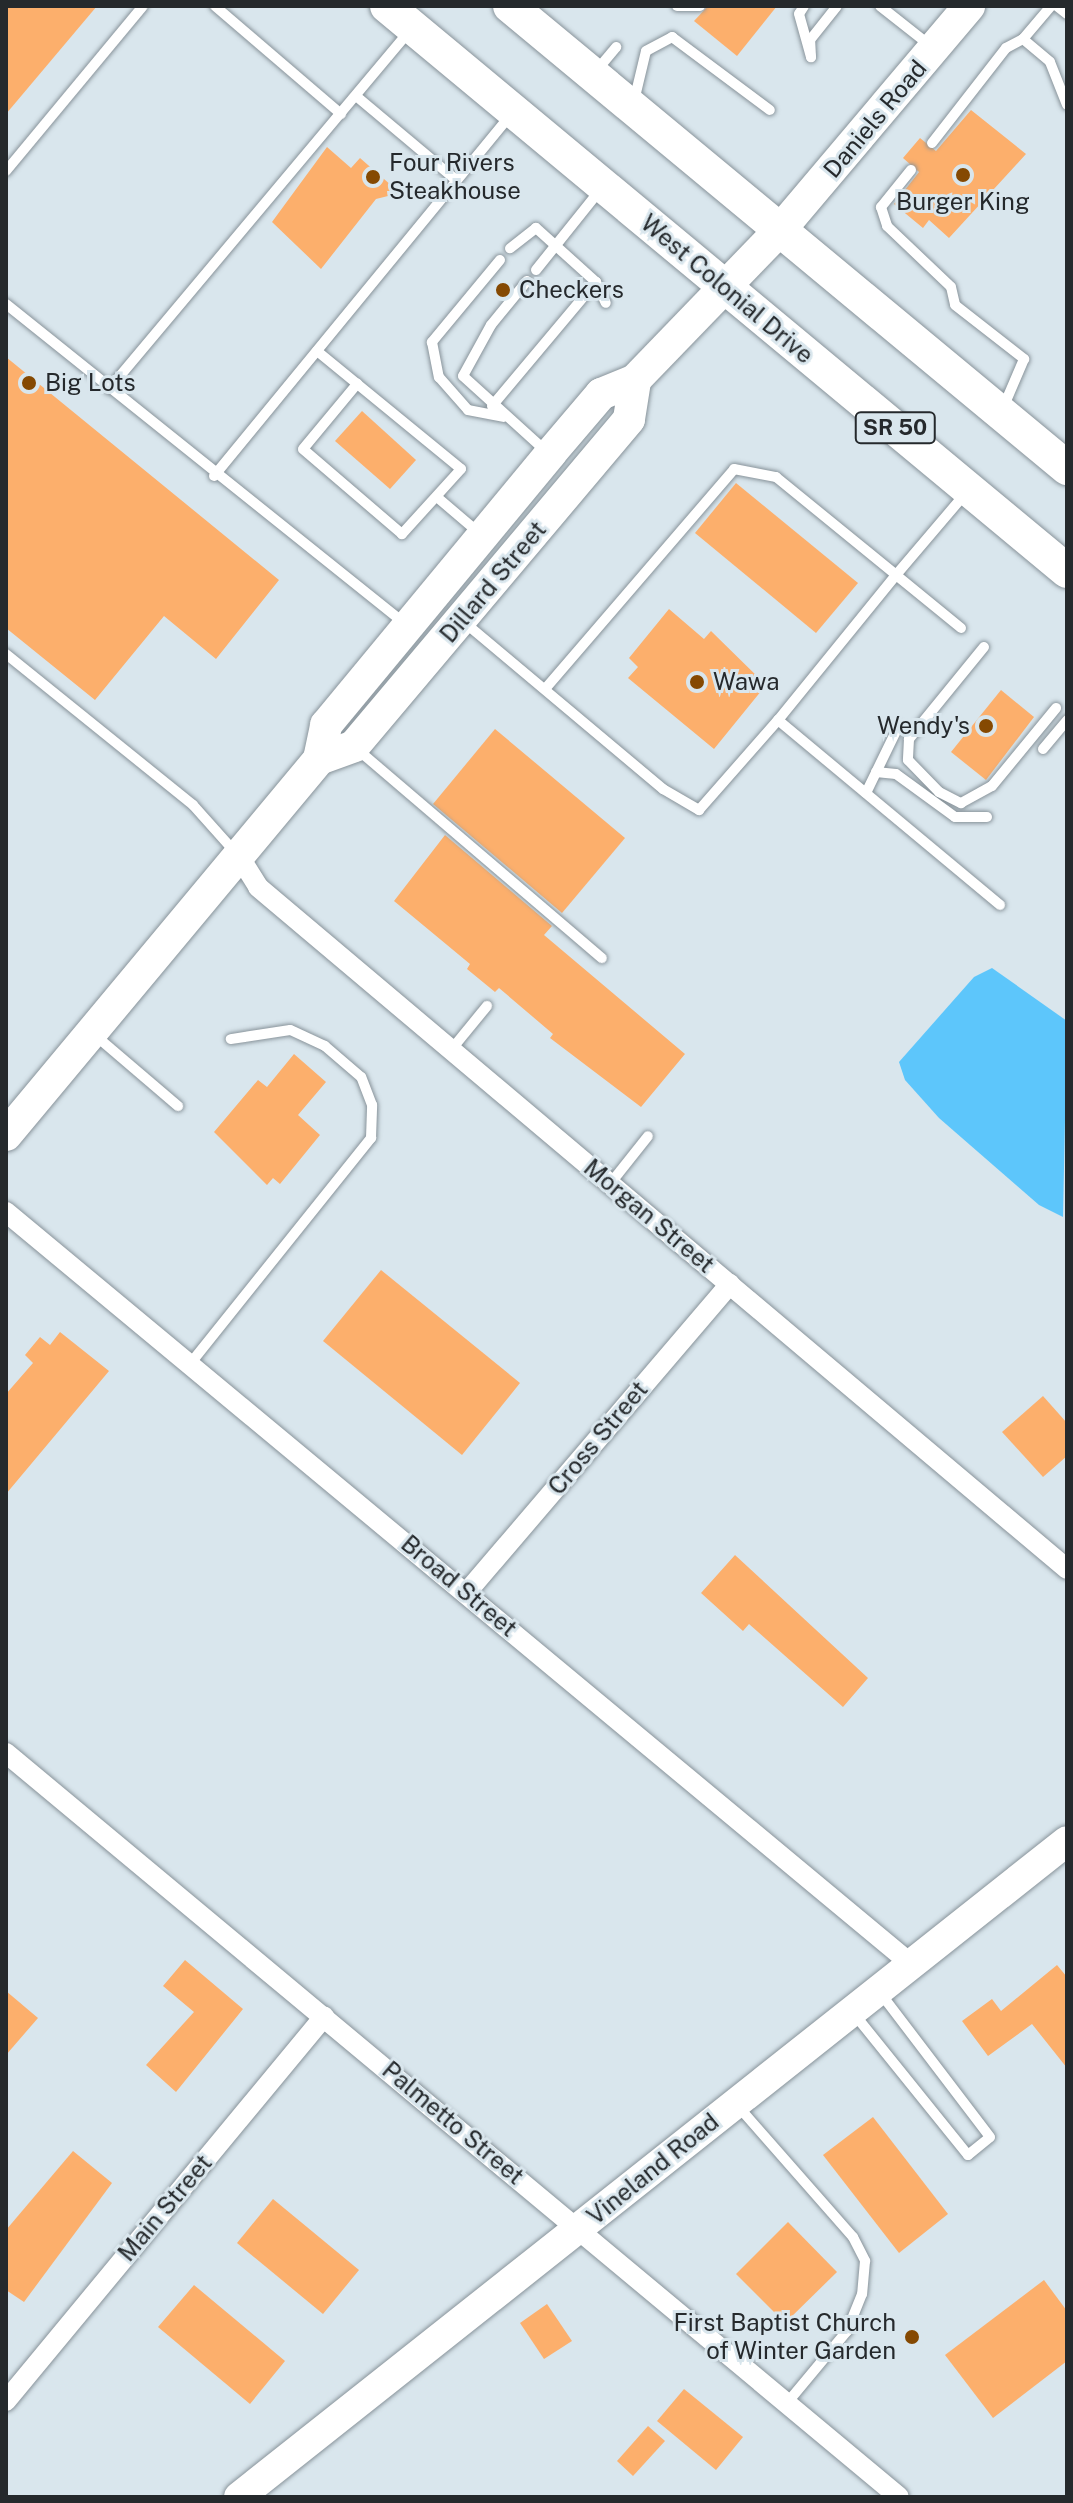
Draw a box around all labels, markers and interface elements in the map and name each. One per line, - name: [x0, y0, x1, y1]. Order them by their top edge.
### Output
- street label: Daniels Road: [817, 54, 933, 184]
- place label: Four Rivers Steakhouse: [389, 149, 521, 205]
- marker: Burger King: [954, 166, 972, 184]
- marker: Four Rivers Steakhouse: [364, 168, 382, 186]
- place label: Burger King: [896, 188, 1030, 216]
- street label: West Colonial Drive: [635, 208, 819, 370]
- place label: Checkers: [519, 276, 624, 304]
- marker: Checkers: [494, 281, 512, 299]
- place label: Big Lots: [45, 369, 136, 397]
- marker: Big Lots: [20, 374, 38, 392]
- road number: SR 50: [853, 410, 937, 446]
- street label: Dillard Street: [434, 515, 552, 649]
- place label: Wawa: [713, 668, 779, 696]
- marker: Wawa: [688, 673, 706, 691]
- place label: Wendy's: [877, 712, 970, 740]
- marker: Wendy's: [977, 717, 995, 735]
- street label: Morgan Street: [578, 1153, 720, 1279]
- street label: Cross Street: [542, 1375, 654, 1501]
- street label: Broad Street: [395, 1529, 523, 1643]
- street label: Palmetto Street: [376, 2055, 530, 2191]
- street label: Vineland Road: [581, 2107, 725, 2231]
- street label: Main Street: [112, 2149, 218, 2267]
- place label: First Baptist Church of Winter Garden: [674, 2309, 896, 2365]
- marker: First Baptist Church of Winter Garden: [903, 2328, 921, 2346]

